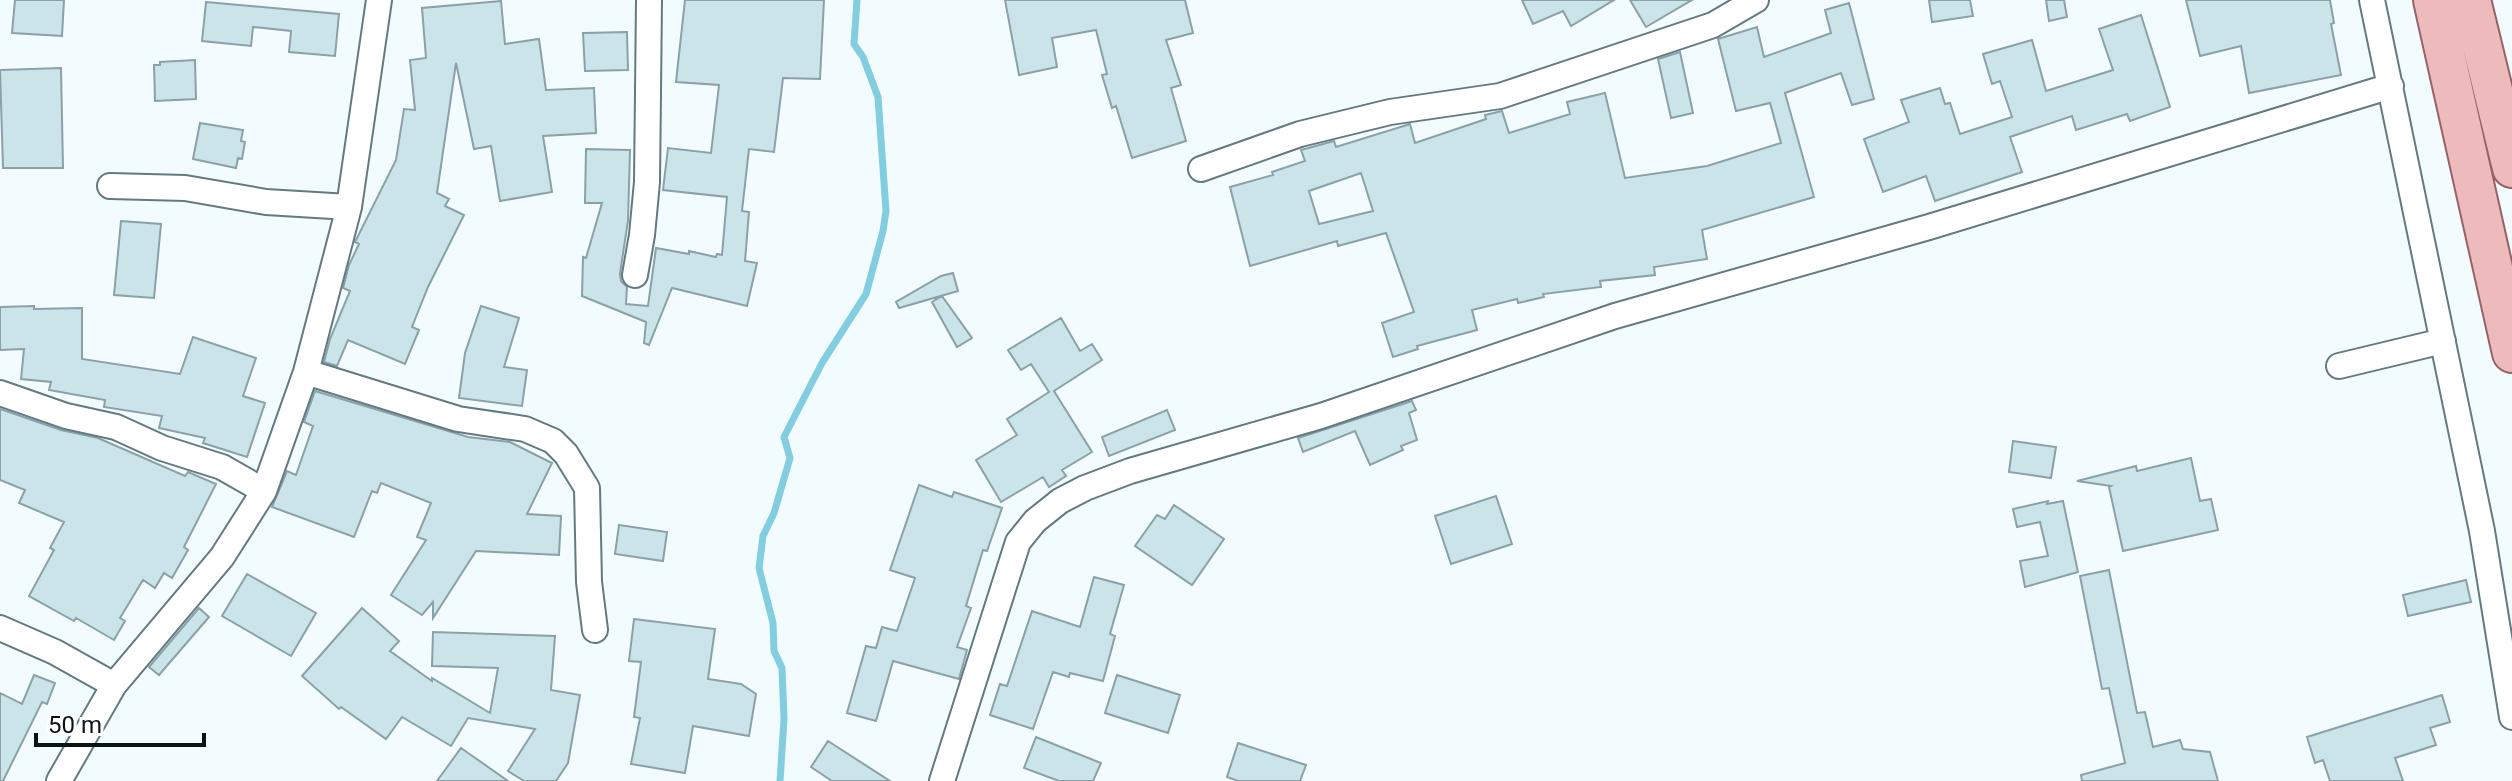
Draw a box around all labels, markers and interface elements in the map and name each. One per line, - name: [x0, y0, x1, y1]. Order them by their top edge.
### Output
- scale bar: [36, 697, 204, 747]
- text: 50 m: [48, 711, 102, 739]

